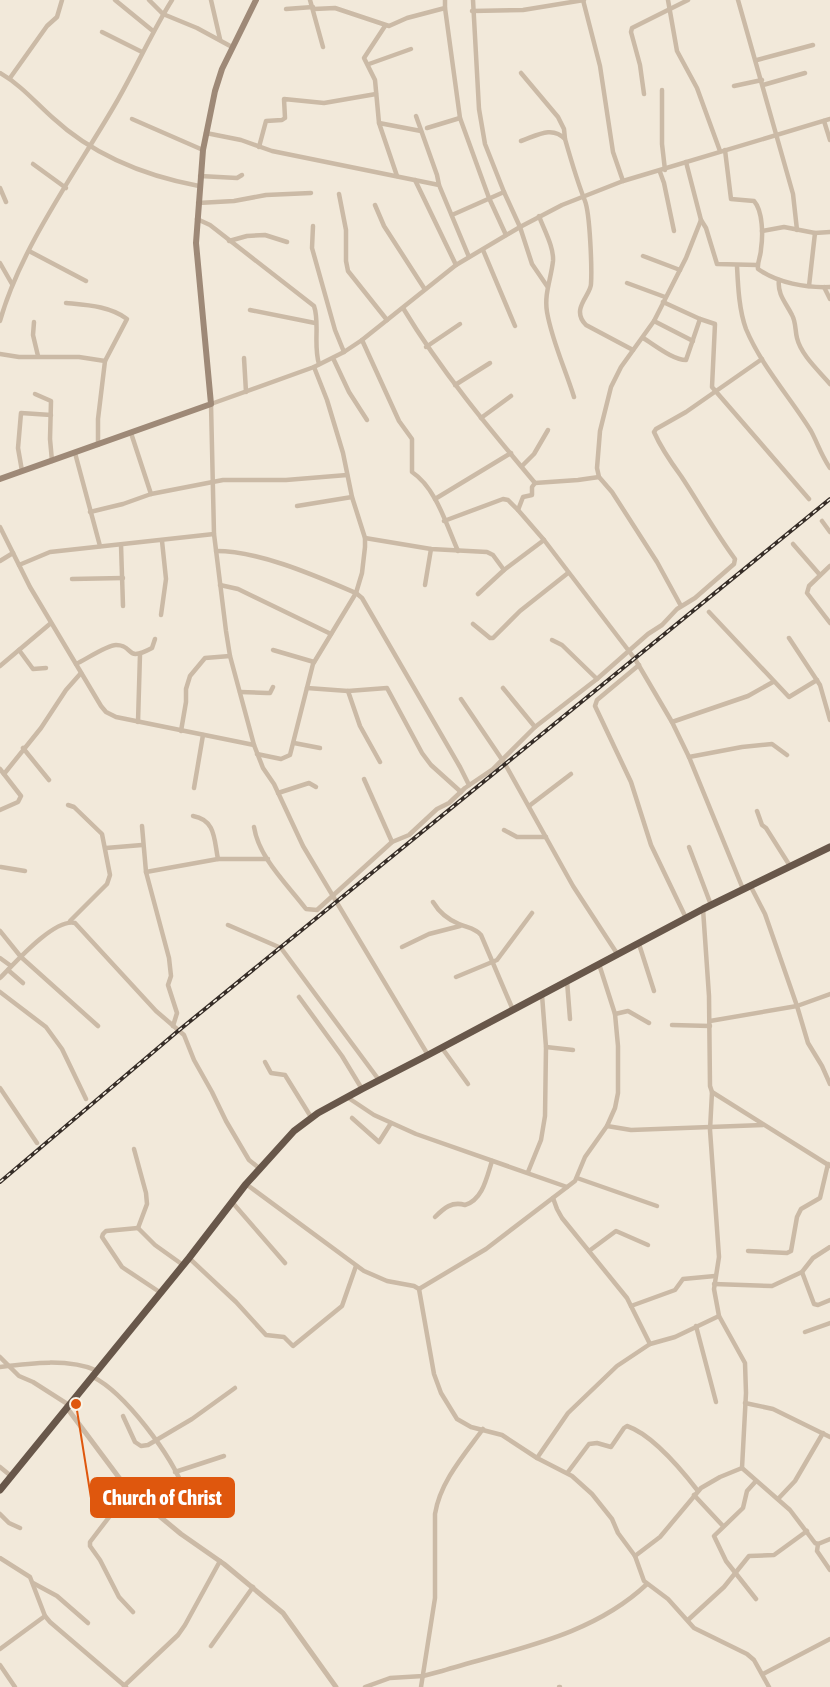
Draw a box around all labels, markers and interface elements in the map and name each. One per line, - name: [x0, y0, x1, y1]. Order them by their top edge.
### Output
- callout: Church of Christ: [91, 1478, 234, 1517]
- text: Church of Christ: [102, 1485, 222, 1509]

